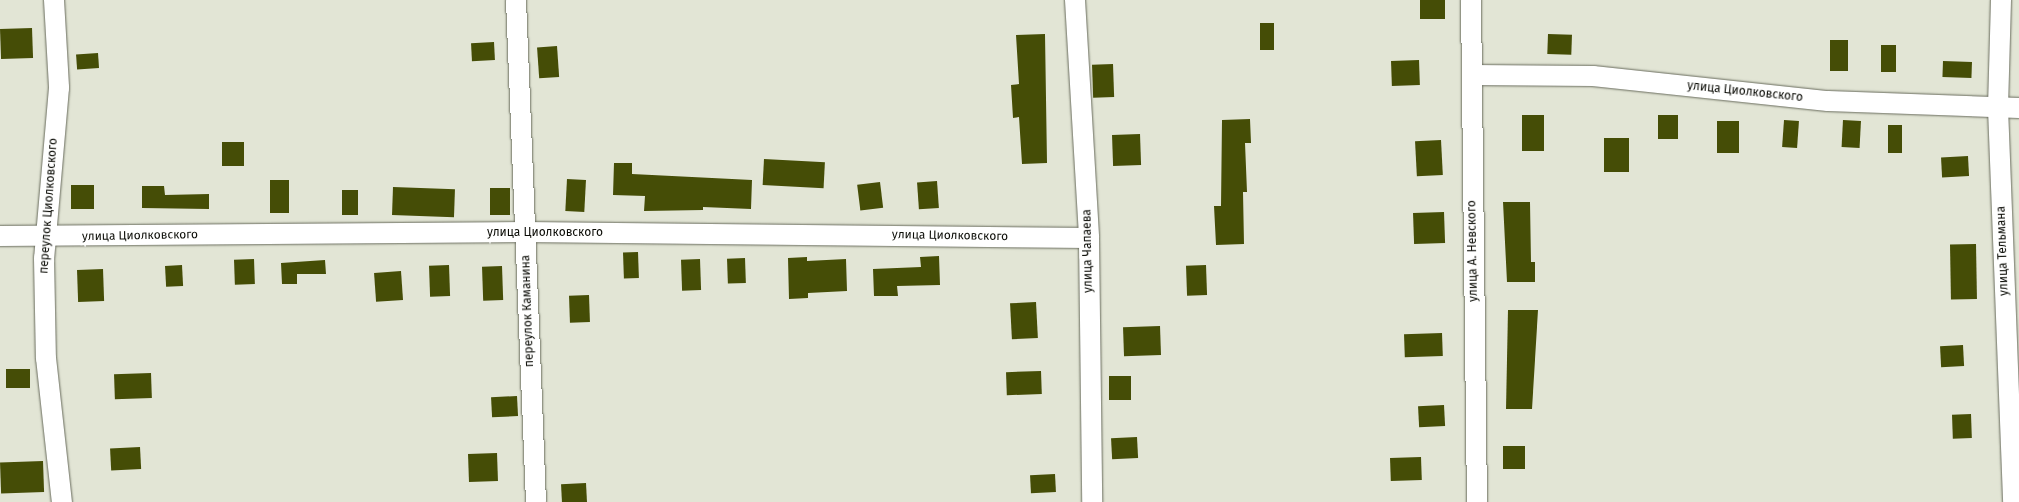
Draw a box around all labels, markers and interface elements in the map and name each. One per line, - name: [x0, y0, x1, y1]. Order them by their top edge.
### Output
- street label: улица Циолковского: [1686, 79, 1804, 105]
- street label: переулок Циолковского: [37, 138, 61, 274]
- street label: улица А. Невского: [1465, 200, 1481, 302]
- street label: улица Тельмана: [1994, 206, 2012, 296]
- street label: улица Чапаева: [1080, 209, 1096, 293]
- street label: улица Циолковского: [487, 226, 603, 240]
- street label: улица Циолковского: [82, 228, 198, 244]
- street label: улица Циолковского: [892, 228, 1008, 244]
- street label: переулок Каманина: [519, 255, 537, 367]

